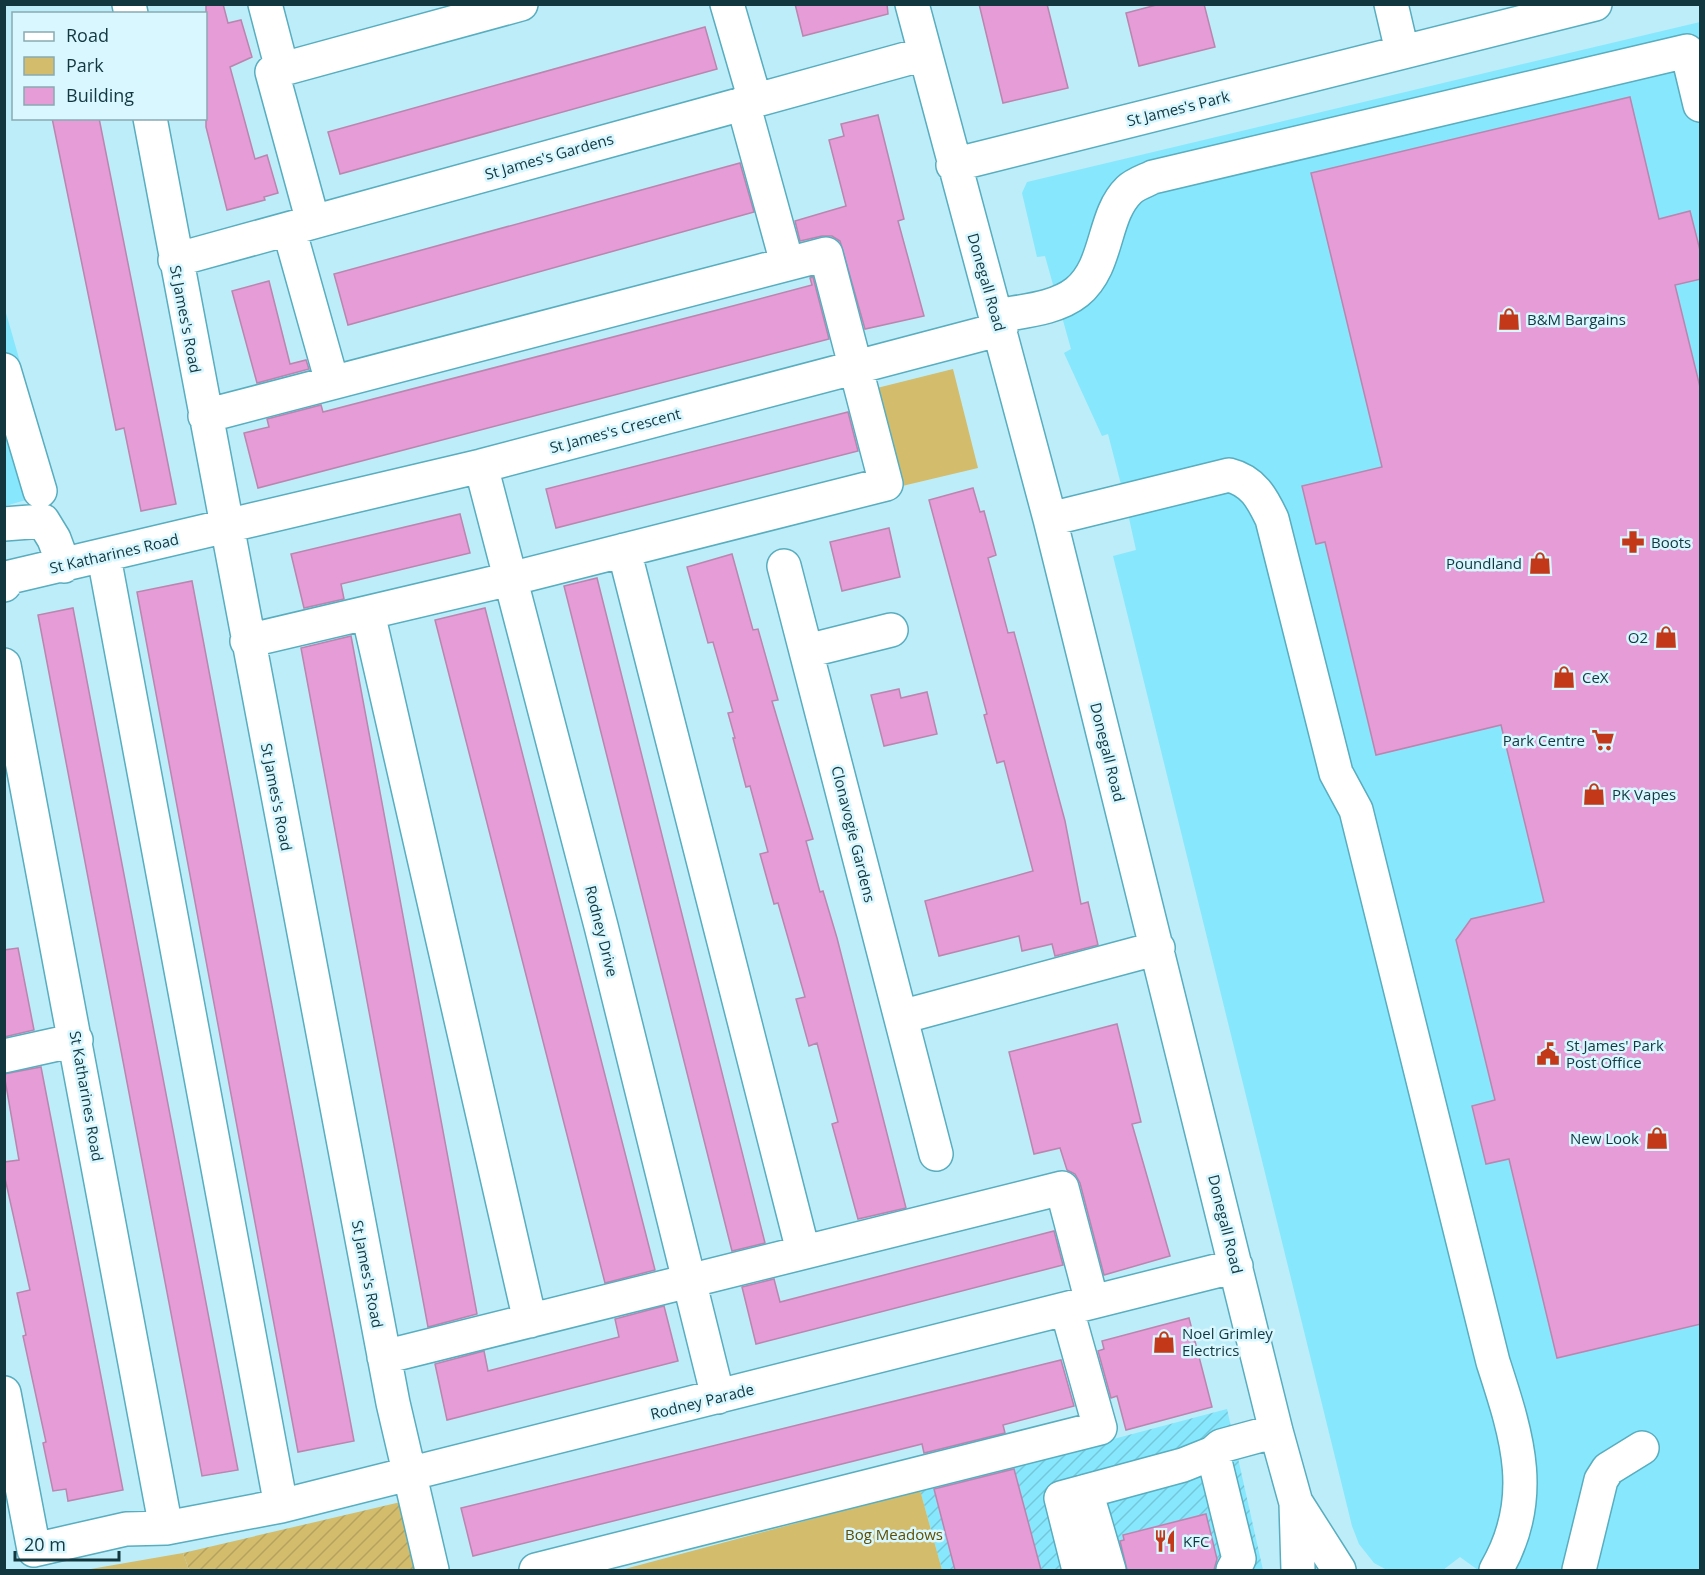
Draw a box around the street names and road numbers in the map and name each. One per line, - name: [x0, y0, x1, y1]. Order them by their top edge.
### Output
- street label: St James's Park: [1125, 86, 1231, 130]
- street label: St James's Gardens: [482, 128, 616, 184]
- street label: Donegall Road: [963, 231, 1011, 333]
- street label: St James's Road: [166, 263, 206, 375]
- street label: St James's Crescent: [547, 403, 683, 457]
- street label: St Katharines Road: [47, 528, 181, 578]
- street label: Donegall Road: [1086, 700, 1130, 804]
- street label: St James's Road: [257, 741, 297, 853]
- street label: Clonavogie Gardens: [827, 764, 881, 904]
- street label: Rodney Drive: [581, 883, 623, 979]
- street label: St Katharines Road: [66, 1029, 108, 1163]
- street label: Donegall Road: [1204, 1172, 1248, 1276]
- street label: St James's Road: [348, 1218, 388, 1330]
- street label: Rodney Parade: [648, 1378, 756, 1424]

